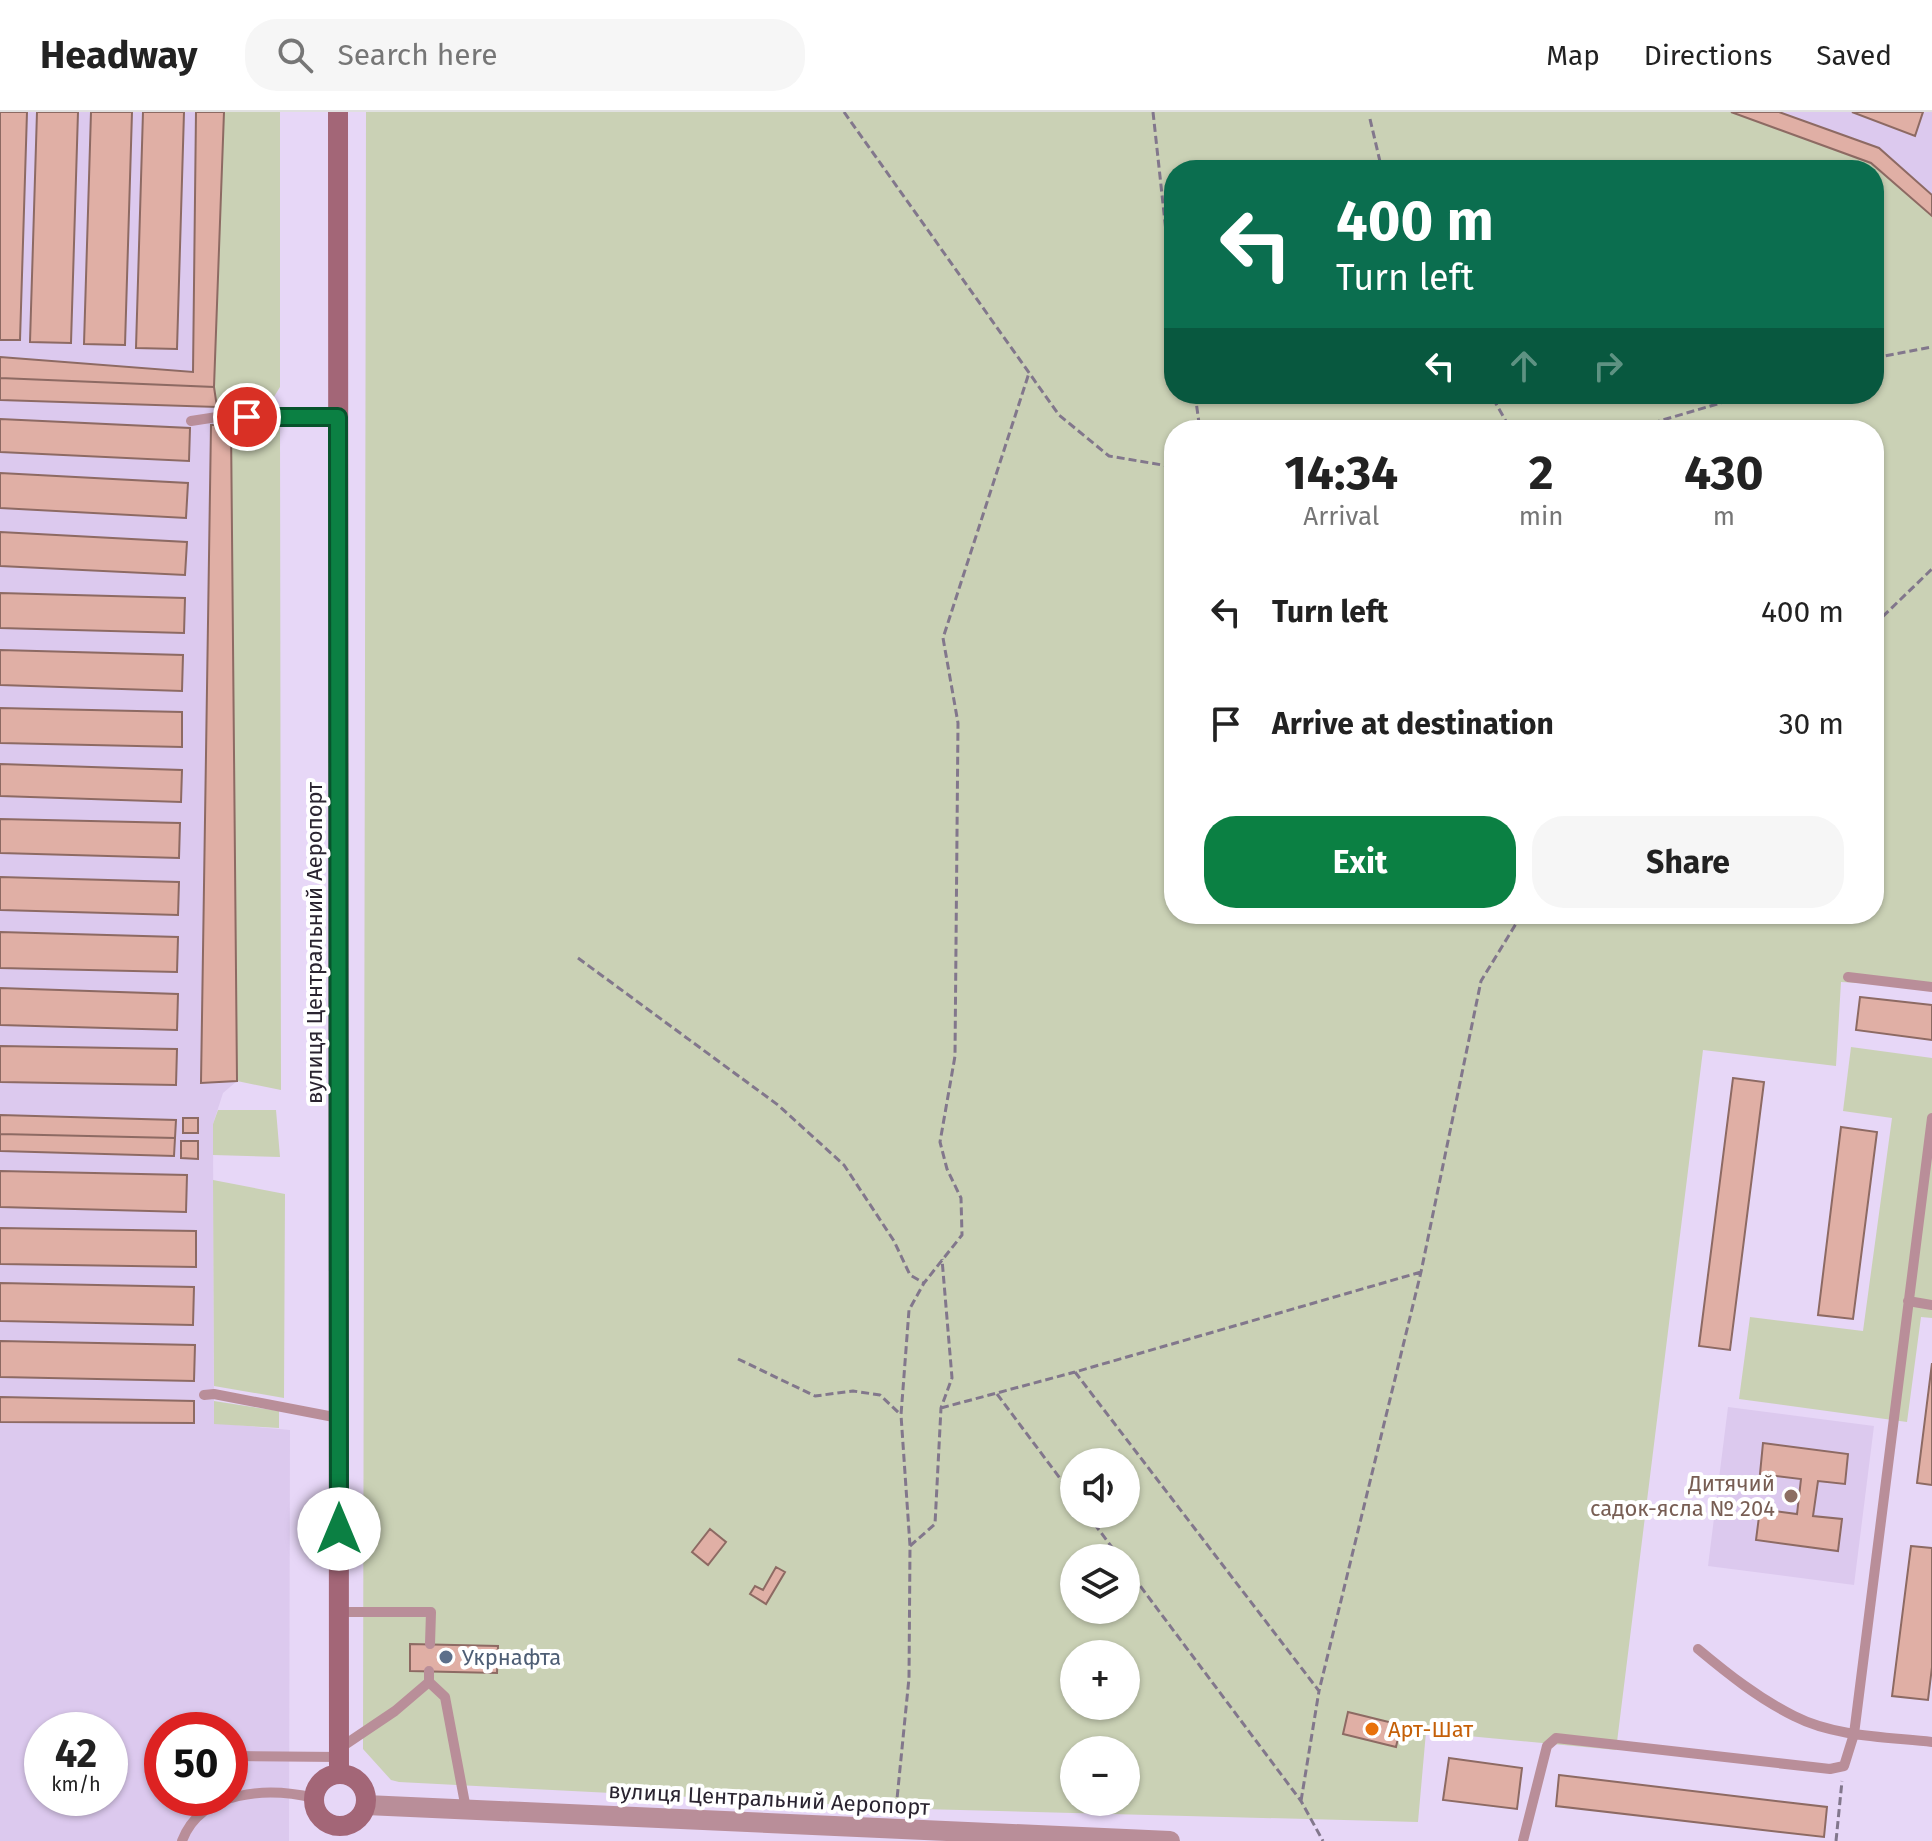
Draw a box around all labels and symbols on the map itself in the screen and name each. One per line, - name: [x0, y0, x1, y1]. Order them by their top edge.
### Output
- pin: [213, 383, 281, 451]
- street label: вулиця Центральний Аеропорт: [301, 782, 328, 1104]
- place label: Дитячий садок-ясла № 204: [1590, 1470, 1775, 1522]
- position arrow: [297, 1487, 381, 1571]
- marker: Дитячий садок-ясла № 204: [1782, 1487, 1800, 1505]
- place label: Укрнафта: [462, 1644, 561, 1671]
- marker: Укрнафта: [437, 1648, 455, 1666]
- speed limit sign: 50: [144, 1712, 248, 1816]
- place label: Арт-Шат: [1388, 1716, 1473, 1743]
- marker: Арт-Шат: [1363, 1720, 1381, 1738]
- street label: вулиця Центральний Аеропорт: [608, 1777, 930, 1821]

